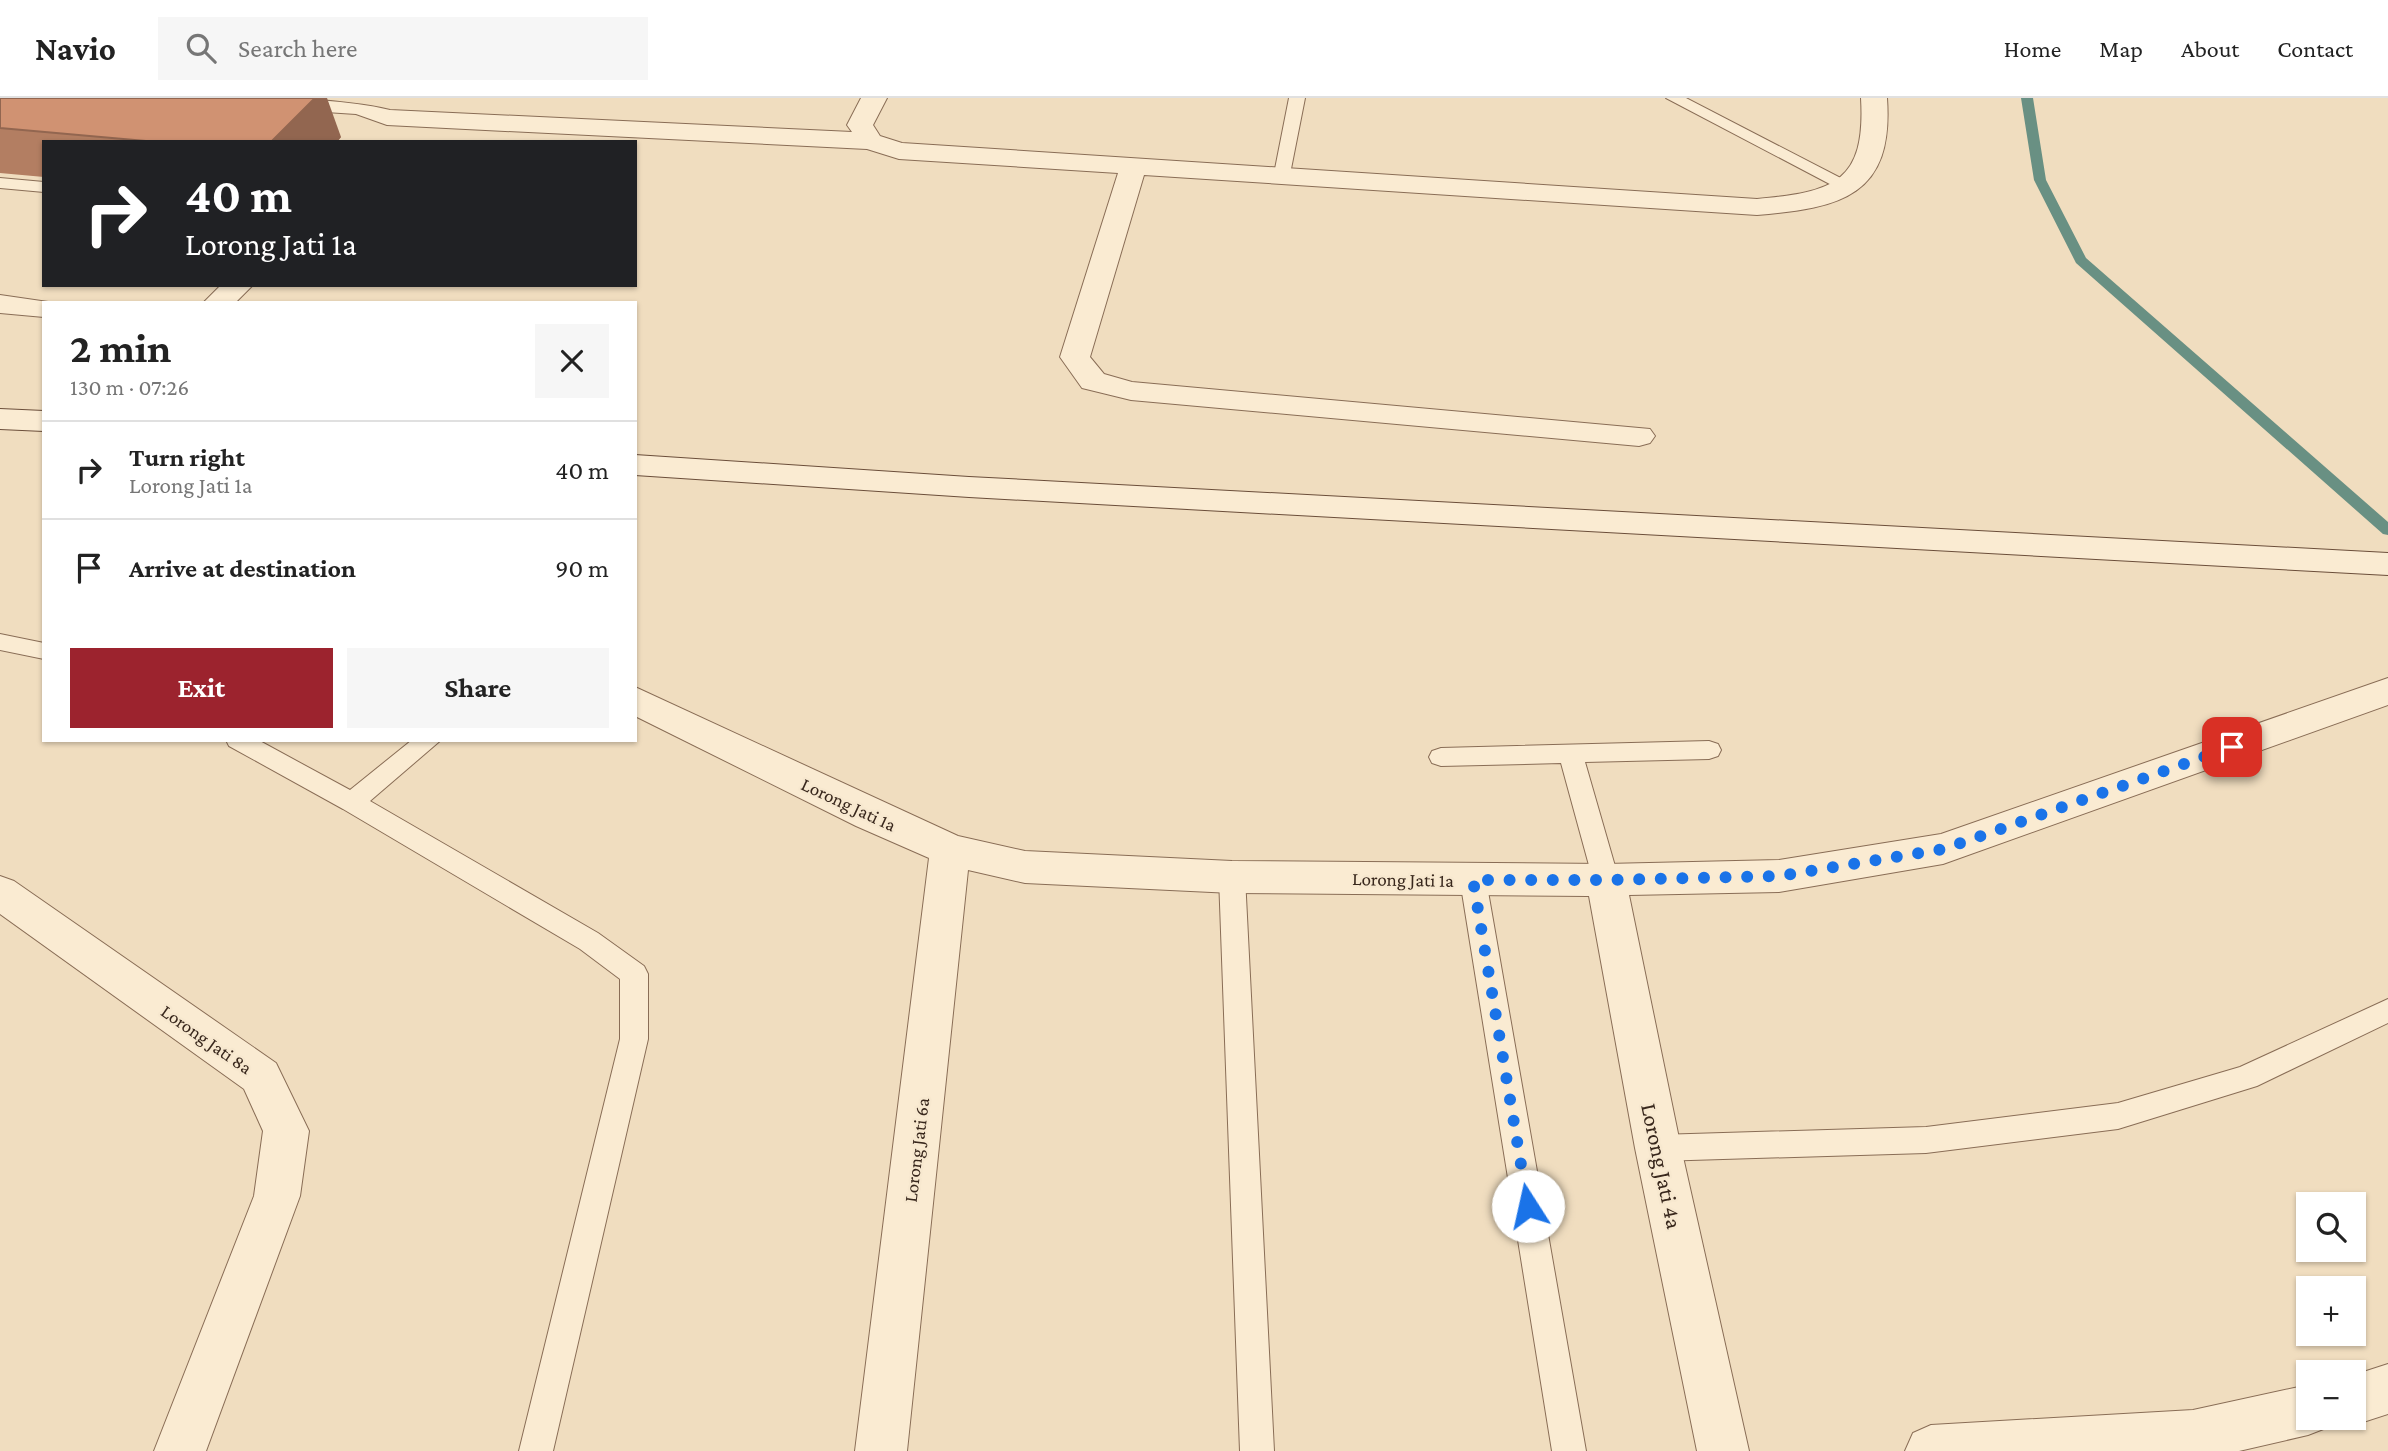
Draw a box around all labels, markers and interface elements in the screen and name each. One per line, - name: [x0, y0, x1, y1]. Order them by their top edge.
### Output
- search box: [158, 17, 648, 80]
- icon: search: [182, 29, 220, 67]
- text: Navio: [35, 30, 116, 67]
- text: Search here: [238, 34, 357, 63]
- text: Home: [2004, 35, 2061, 62]
- text: Map: [2099, 35, 2143, 62]
- text: About: [2181, 35, 2239, 62]
- text: Contact: [2277, 35, 2353, 62]
- icon: right: [70, 168, 161, 259]
- text: 40 m: [185, 168, 292, 223]
- text: Lorong Jati 1a: [185, 226, 357, 262]
- text: 2 min: [70, 324, 171, 371]
- button: close: [535, 324, 609, 398]
- text: 130 m · 07:26: [70, 374, 189, 400]
- text: Turn right: [129, 443, 245, 472]
- icon: right: [70, 451, 108, 489]
- text: 40 m: [555, 456, 609, 485]
- text: Lorong Jati 1a: [129, 472, 252, 498]
- icon: arrive: [70, 549, 108, 587]
- text: Arrive at destination: [129, 554, 356, 583]
- text: 90 m: [555, 554, 609, 583]
- button: Exit: [70, 648, 333, 728]
- button: Share: [347, 648, 609, 728]
- pin: [2202, 717, 2262, 777]
- icon: arrive: [2213, 728, 2251, 766]
- street label: Lorong Jati 1a: [798, 773, 900, 836]
- street label: Lorong Jati 1a: [1352, 868, 1454, 891]
- street label: Lorong Jati 8a: [157, 1000, 256, 1078]
- street label: Lorong Jati 6a: [900, 1096, 933, 1204]
- street label: Lorong Jati 4a: [1636, 1101, 1688, 1231]
- position arrow: [1491, 1169, 1565, 1243]
- map controls: [2296, 1192, 2366, 1430]
- button: search: [2296, 1192, 2366, 1262]
- button: +: [2296, 1276, 2366, 1346]
- button: −: [2296, 1360, 2366, 1430]

